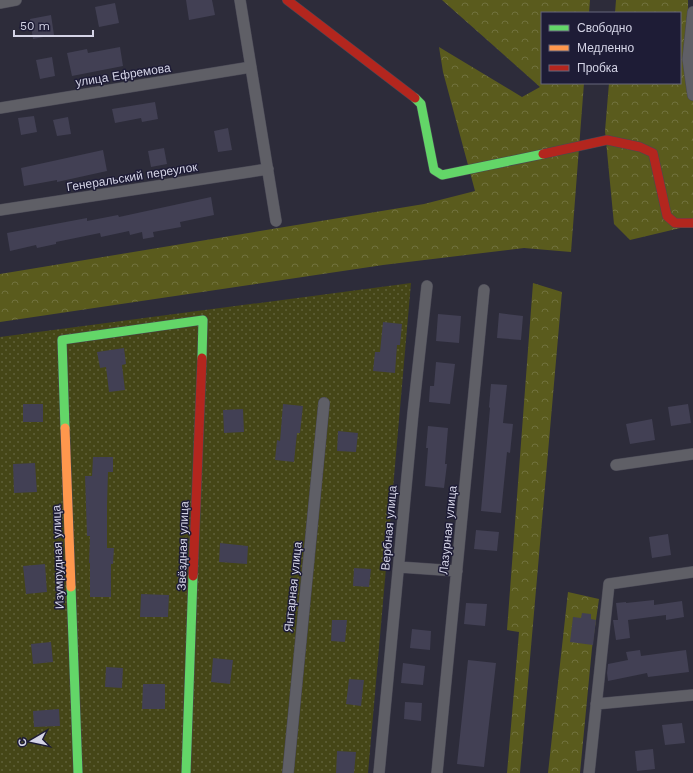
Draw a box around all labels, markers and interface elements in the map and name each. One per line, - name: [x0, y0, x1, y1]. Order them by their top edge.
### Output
- scale bar: [14, 12, 93, 38]
- legend: [541, 12, 681, 84]
- text: 50 m: [20, 19, 50, 33]
- text: Свободно: [577, 21, 632, 35]
- text: Медленно: [577, 41, 634, 55]
- street label: улица Ефремова: [74, 61, 172, 89]
- text: Пробка: [577, 61, 618, 75]
- street label: Генеральский переулок: [66, 160, 199, 194]
- street label: Вербная улица: [378, 485, 400, 571]
- street label: Лазурная улица: [436, 485, 460, 575]
- street label: Звёздная улица: [174, 501, 192, 591]
- street label: Изумрудная улица: [49, 504, 67, 609]
- street label: Янтарная улица: [281, 541, 305, 633]
- north arrow: [12, 721, 52, 761]
- text: С: [16, 737, 30, 747]

